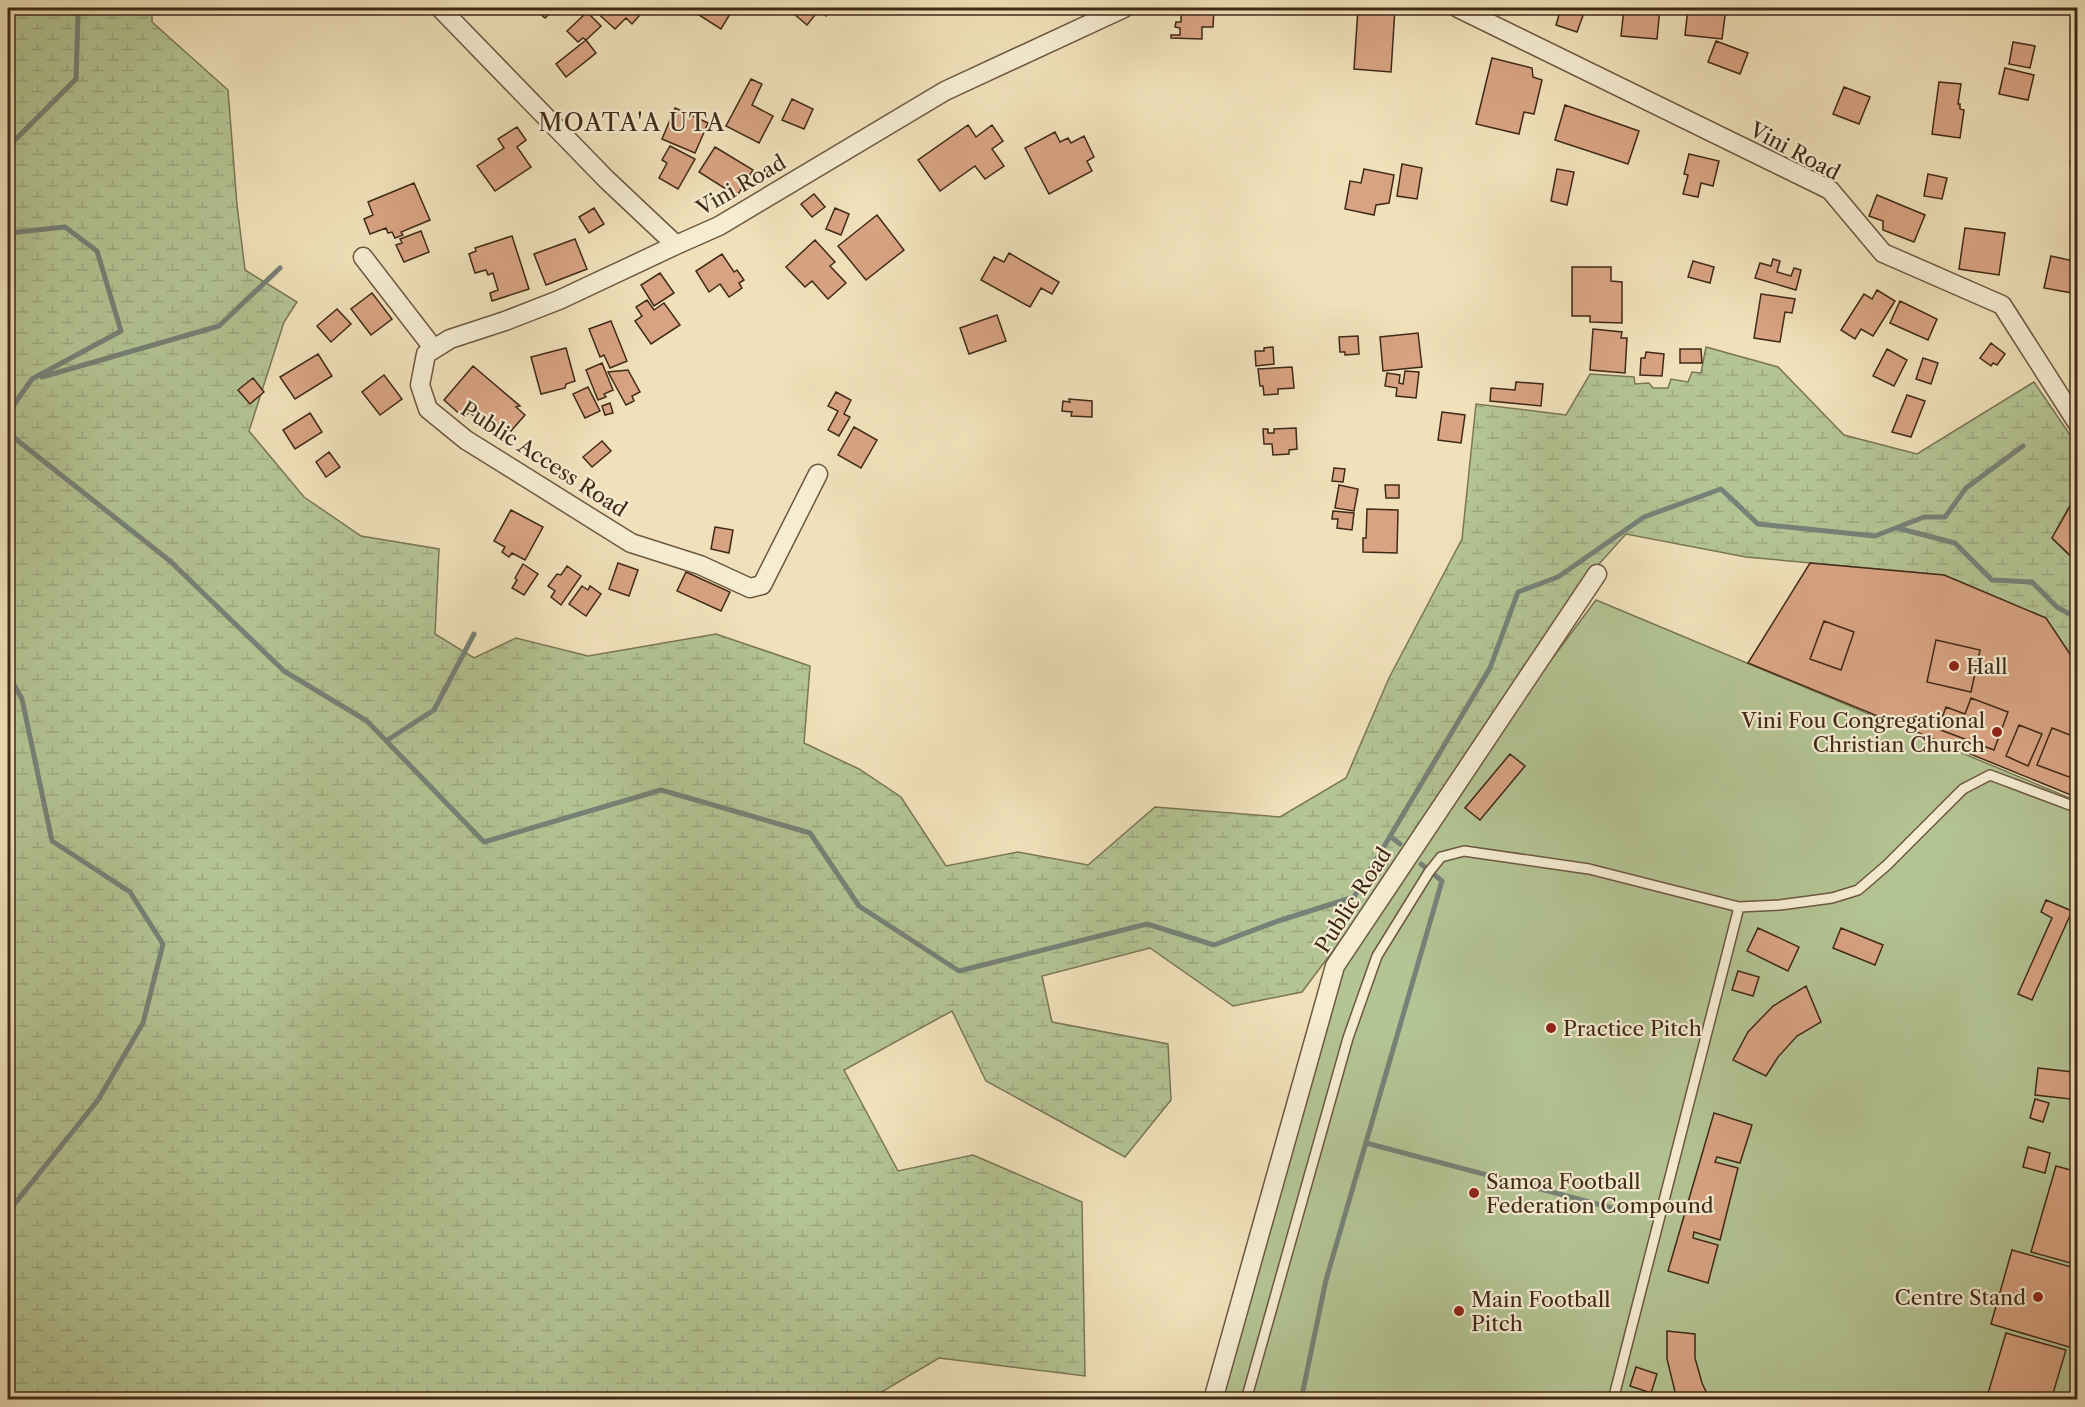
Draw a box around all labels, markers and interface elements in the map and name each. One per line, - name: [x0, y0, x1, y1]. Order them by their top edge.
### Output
- district label: MOATA'A UTA: [538, 108, 726, 137]
- street label: Vini Road: [1745, 116, 1845, 185]
- street label: Vini Road: [691, 149, 790, 221]
- street label: Public Access Road: [456, 396, 632, 522]
- place label: Hall: [1966, 654, 2007, 679]
- marker: Hall: [1947, 659, 1961, 673]
- place label: Vini Fou Congregational Christian Church: [1740, 708, 1985, 757]
- marker: Vini Fou Congregational Christian Church: [1990, 725, 2004, 739]
- street label: Public Road: [1310, 842, 1396, 957]
- place label: Practice Pitch: [1563, 1016, 1702, 1041]
- marker: Practice Pitch: [1544, 1021, 1558, 1035]
- place label: Samoa Football Federation Compound: [1486, 1169, 1714, 1218]
- marker: Samoa Football Federation Compound: [1467, 1186, 1481, 1200]
- place label: Centre Stand: [1895, 1285, 2026, 1310]
- place label: Main Football Pitch: [1471, 1287, 1610, 1336]
- marker: Centre Stand: [2031, 1290, 2045, 1304]
- marker: Main Football Pitch: [1452, 1304, 1466, 1318]

